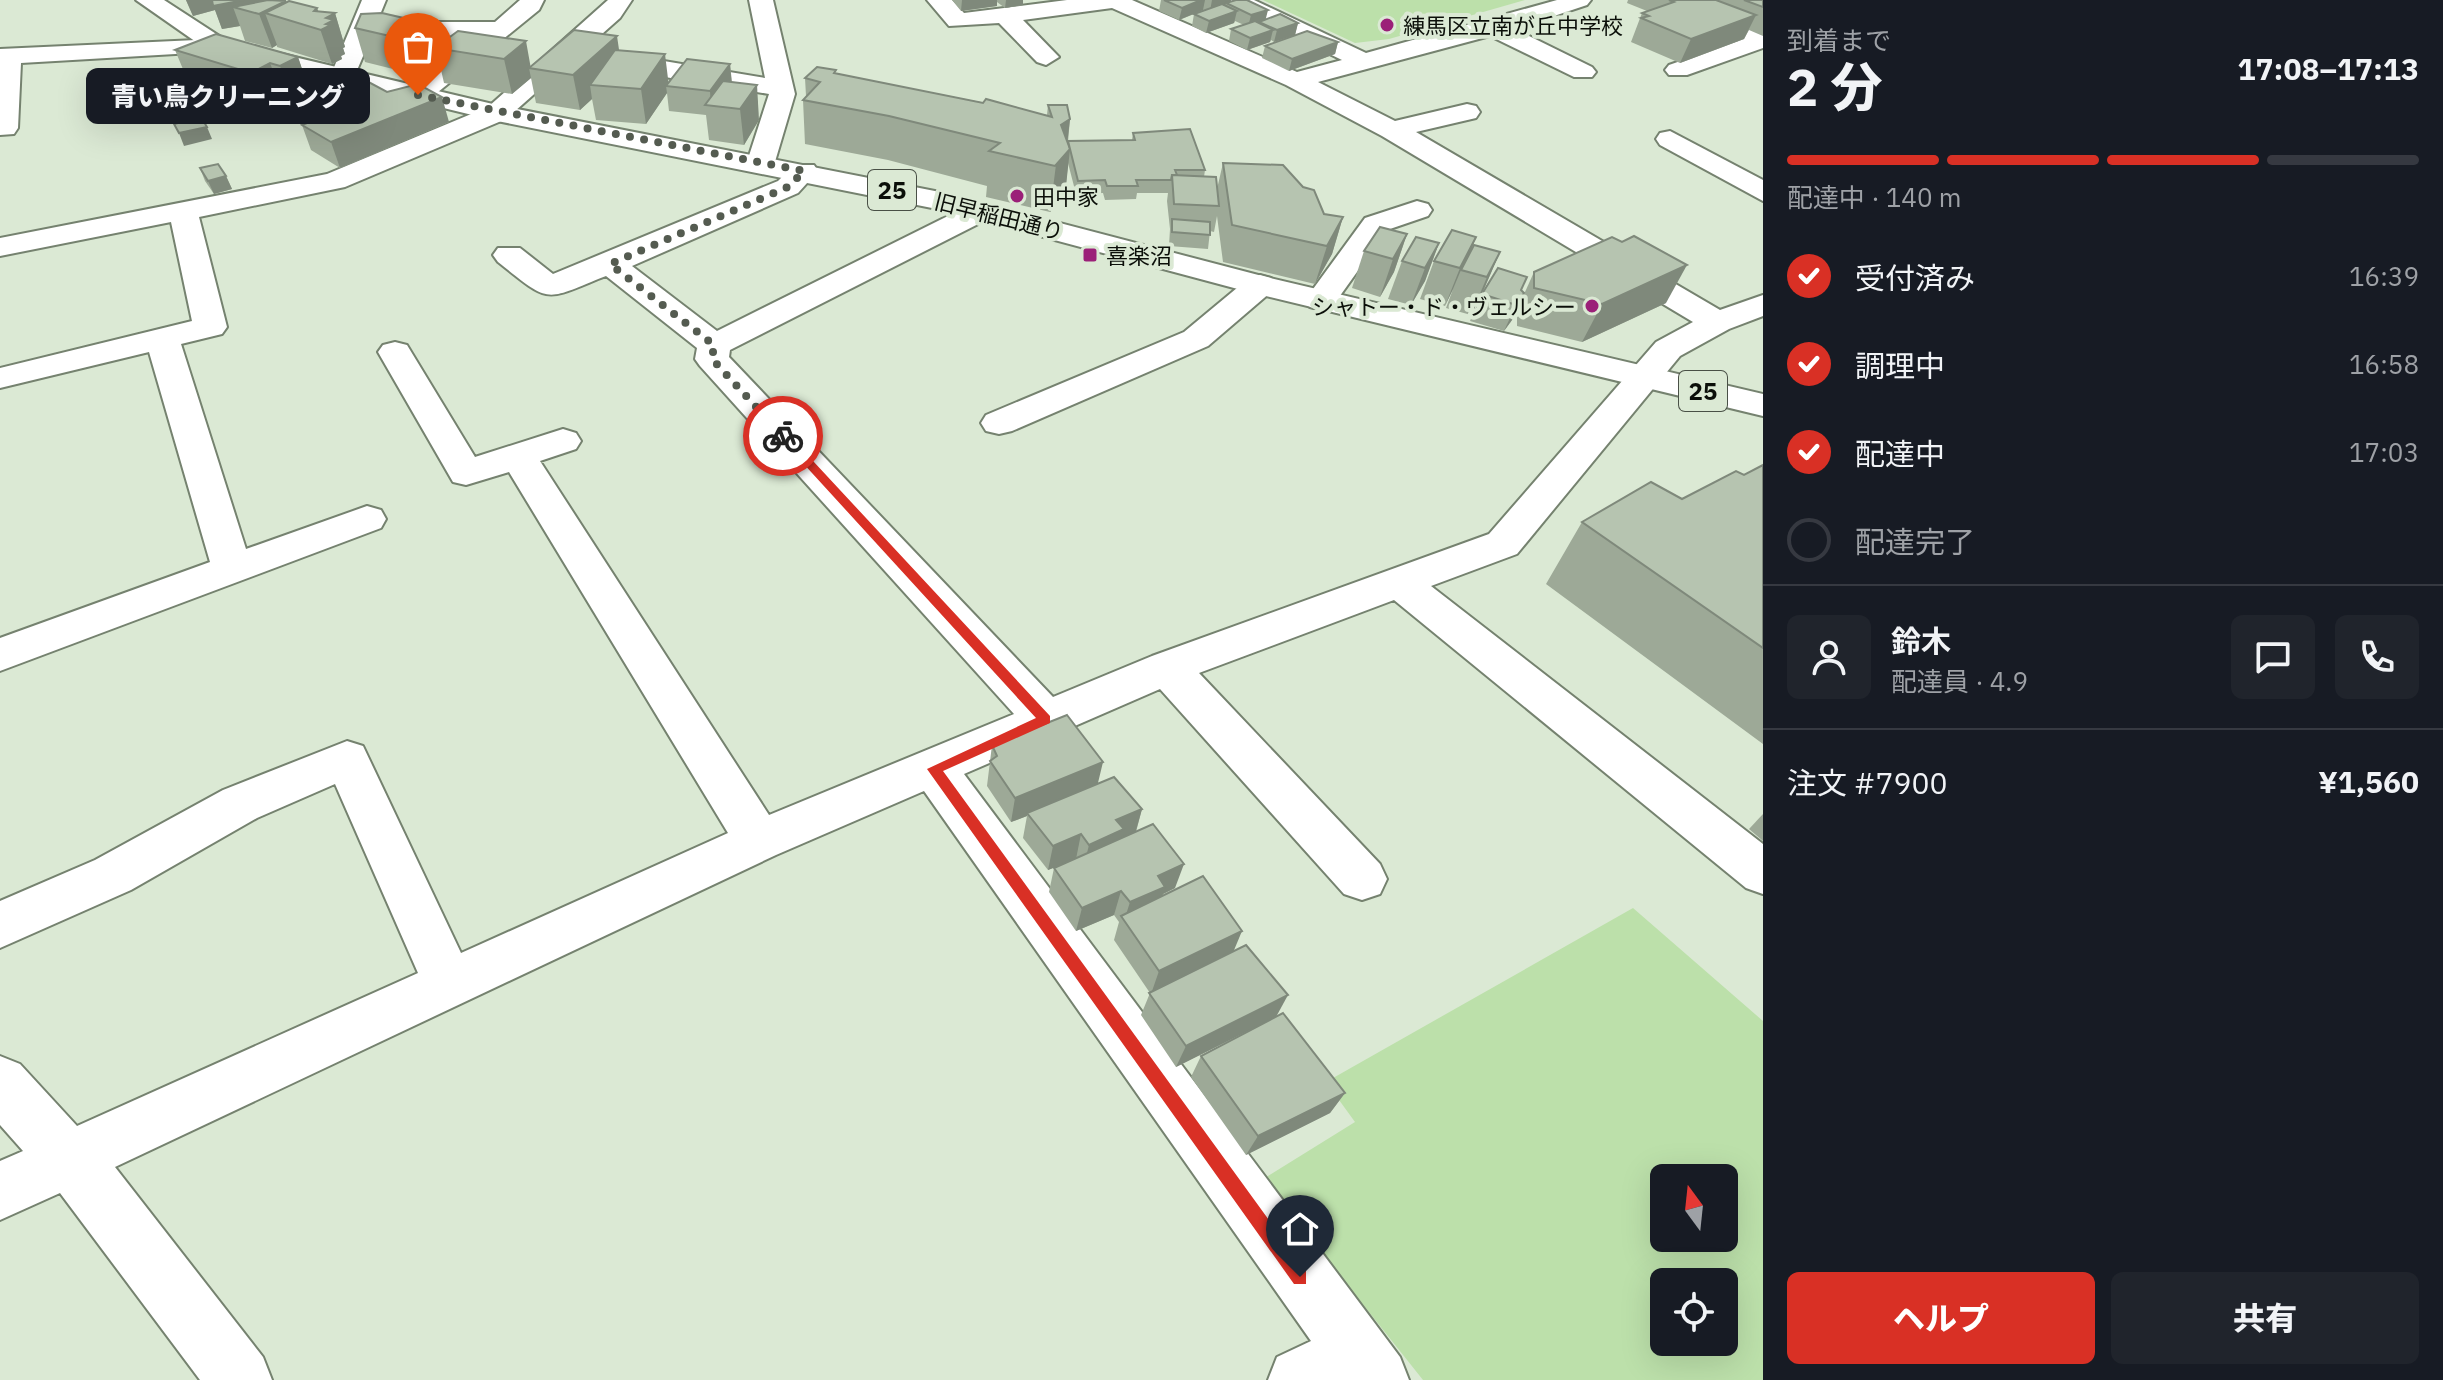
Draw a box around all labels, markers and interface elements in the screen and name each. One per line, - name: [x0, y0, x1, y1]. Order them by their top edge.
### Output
- place label: 練馬区立南が丘中学校: [1403, 11, 1623, 40]
- pin: [384, 13, 452, 95]
- marker: 練馬区立南が丘中学校: [1378, 16, 1396, 34]
- text: 到着まで: [1787, 23, 1891, 57]
- icon: bag: [396, 25, 440, 69]
- text: 17:08–17:13: [2238, 49, 2419, 88]
- text: 2 分: [1787, 53, 1882, 120]
- callout: 青い鳥クリーニング: [86, 67, 370, 123]
- text: 青い鳥クリーニング: [111, 79, 345, 113]
- road number: 25: [868, 170, 916, 210]
- text: 配達中 · 140 m: [1787, 180, 1961, 214]
- place label: 田中家: [1033, 182, 1099, 211]
- street label: 旧早稲田通り: [931, 186, 1067, 246]
- marker: 田中家: [1008, 187, 1026, 205]
- place label: 喜楽沼: [1106, 241, 1172, 270]
- marker: 喜楽沼: [1081, 246, 1099, 264]
- icon: check: [1787, 254, 1831, 298]
- text: 受付済み: [1855, 258, 1975, 297]
- text: 16:39: [2349, 259, 2419, 293]
- place label: シャトー・ド・ヴェルシー: [1312, 292, 1576, 321]
- marker: シャトー・ド・ヴェルシー: [1583, 297, 1601, 315]
- icon: check: [1787, 342, 1831, 386]
- text: 調理中: [1855, 346, 1945, 385]
- text: 16:58: [2349, 347, 2419, 381]
- road number: 25: [1679, 371, 1727, 411]
- courier: [743, 396, 823, 476]
- icon: bike: [761, 414, 805, 458]
- icon: check: [1787, 430, 1831, 474]
- text: 配達中: [1855, 434, 1945, 473]
- text: 17:03: [2349, 435, 2419, 469]
- text: 配達完了: [1855, 522, 1975, 561]
- button: person: [1787, 615, 1871, 699]
- button: chat: [2231, 615, 2315, 699]
- button: phone: [2335, 615, 2419, 699]
- text: 鈴木: [1891, 621, 1951, 660]
- text: 配達員 · 4.9: [1891, 664, 2028, 698]
- text: ¥1,560: [2318, 762, 2419, 801]
- text: 注文 #7900: [1787, 763, 1947, 802]
- north arrow: [1650, 1164, 1738, 1252]
- map controls: [1650, 1164, 1738, 1356]
- pin: [1266, 1195, 1334, 1277]
- icon: home: [1278, 1207, 1322, 1251]
- button: locate: [1650, 1268, 1738, 1356]
- button: ヘルプ: [1787, 1272, 2095, 1364]
- button: 共有: [2111, 1272, 2419, 1364]

